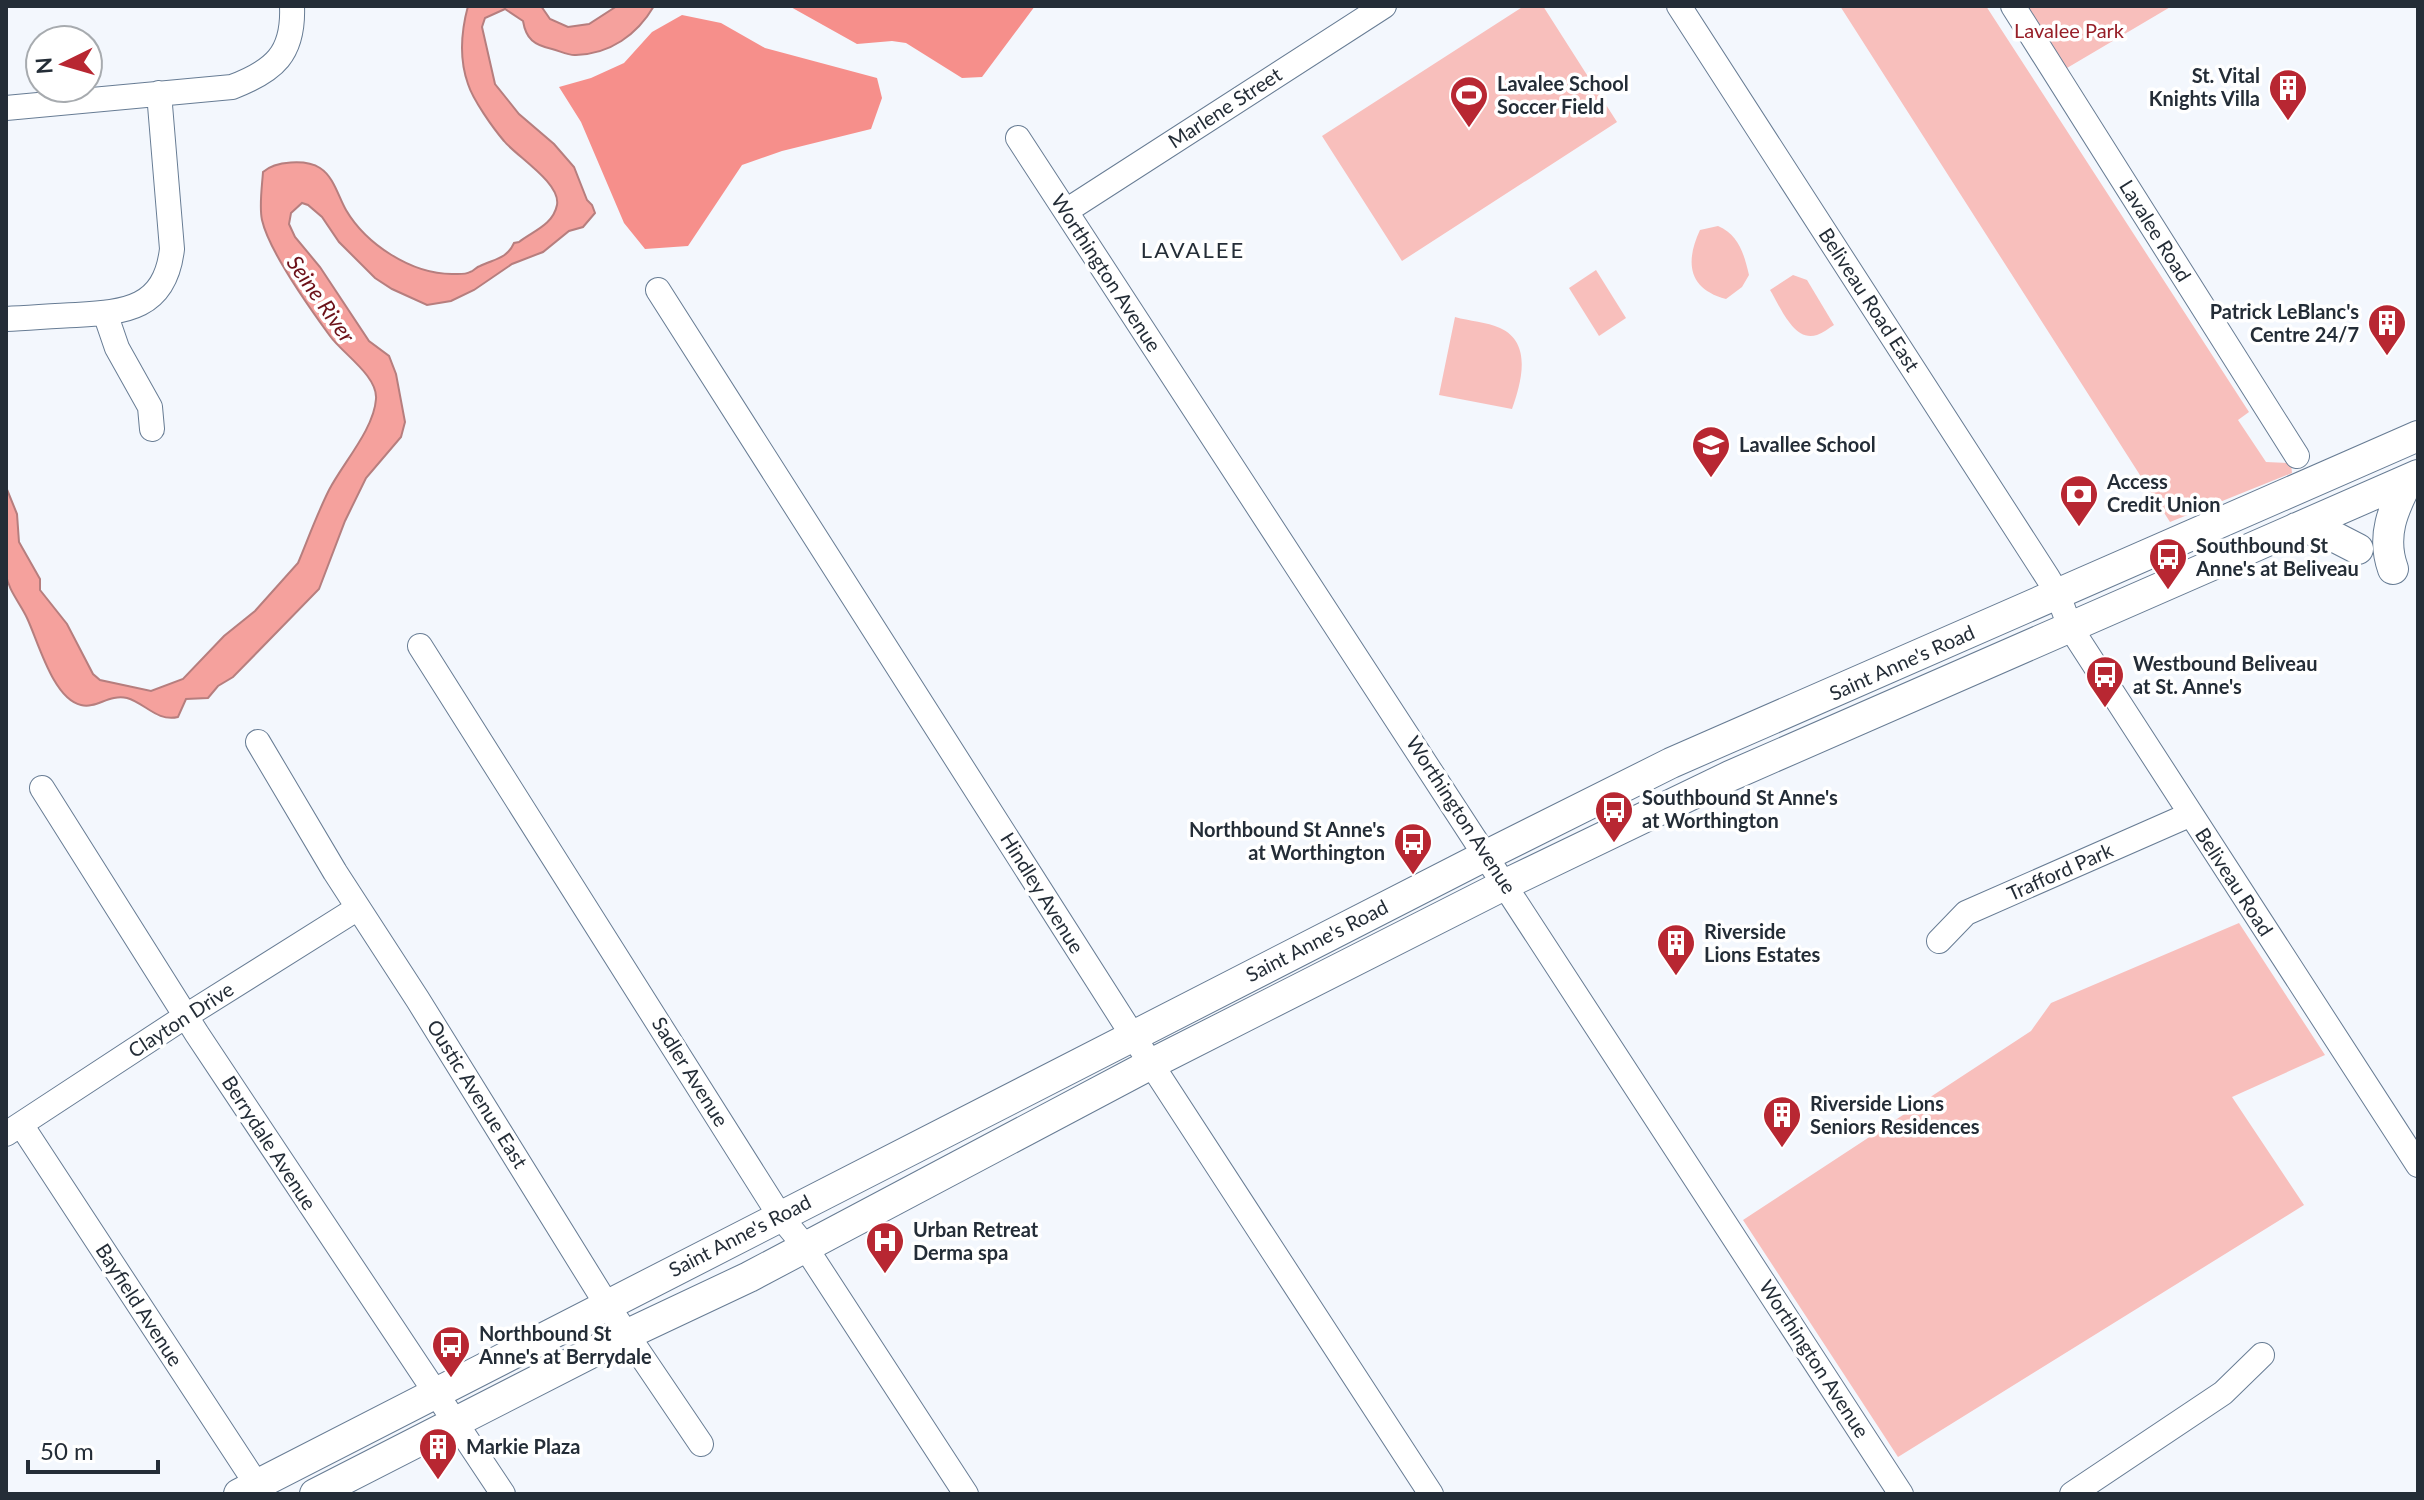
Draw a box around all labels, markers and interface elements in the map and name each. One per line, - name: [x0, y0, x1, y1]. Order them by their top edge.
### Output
- park label: Lavalee Park: [2014, 18, 2125, 42]
- north arrow: [24, 24, 104, 104]
- text: N: [29, 56, 58, 75]
- street label: Marlene Street: [1163, 62, 1286, 153]
- place label: St. Vital Knights Villa: [2149, 63, 2260, 110]
- building icon: St. Vital Knights Villa: [2267, 67, 2309, 122]
- place label: Lavalee School Soccer Field: [1497, 71, 1629, 118]
- sports icon: Lavalee School Soccer Field: [1448, 74, 1490, 129]
- street label: Lavalee Road: [2115, 175, 2197, 286]
- street label: Worthington Avenue: [1047, 189, 1167, 356]
- street label: Beliveau Road East: [1814, 223, 1925, 376]
- district label: LAVALEE: [1141, 236, 1245, 263]
- water label: Seine River: [282, 250, 361, 348]
- place label: Patrick LeBlanc's Centre 24/7: [2210, 299, 2359, 346]
- building icon: Patrick LeBlanc's Centre 24/7: [2366, 302, 2408, 357]
- school or university icon: Lavallee School: [1690, 424, 1732, 479]
- place label: Lavallee School: [1739, 432, 1876, 456]
- place label: Access Credit Union: [2106, 469, 2220, 516]
- bank icon: Access Credit Union: [2058, 473, 2100, 528]
- place label: Southbound St Anne's at Beliveau: [2195, 533, 2359, 580]
- bus stop icon: Southbound St Anne's at Beliveau: [2147, 536, 2189, 591]
- street label: Saint Anne's Road: [1825, 619, 1978, 705]
- place label: Westbound Beliveau at St. Anne's: [2133, 651, 2317, 698]
- bus stop icon: Westbound Beliveau at St. Anne's: [2084, 654, 2126, 709]
- street label: Worthington Avenue: [1402, 731, 1522, 898]
- place label: Southbound St Anne's at Worthington: [1642, 785, 1838, 832]
- bus stop icon: Southbound St Anne's at Worthington: [1593, 789, 1635, 844]
- place label: Northbound St Anne's at Worthington: [1189, 817, 1385, 864]
- bus stop icon: Northbound St Anne's at Worthington: [1392, 821, 1434, 876]
- street label: Beliveau Road: [2191, 823, 2279, 940]
- street label: Hindley Avenue: [996, 828, 1090, 957]
- street label: Trafford Park: [2003, 837, 2117, 905]
- street label: Saint Anne's Road: [1242, 894, 1392, 986]
- place label: Riverside Lions Estates: [1704, 919, 1821, 966]
- building icon: Riverside Lions Estates: [1655, 922, 1697, 977]
- street label: Clayton Drive: [123, 976, 238, 1062]
- street label: Sadler Avenue: [648, 1012, 734, 1131]
- street label: Oustic Avenue East: [422, 1015, 533, 1172]
- street label: Berrydale Avenue: [218, 1071, 322, 1214]
- place label: Riverside Lions Seniors Residences: [1810, 1091, 1980, 1138]
- building icon: Riverside Lions Seniors Residences: [1761, 1094, 1803, 1149]
- street label: Saint Anne's Road: [665, 1189, 815, 1281]
- place label: Urban Retreat Derma spa: [913, 1217, 1039, 1264]
- hospital icon: Urban Retreat Derma spa: [864, 1220, 906, 1275]
- street label: Bayfield Avenue: [91, 1239, 188, 1370]
- street label: Worthington Avenue: [1755, 1275, 1875, 1442]
- place label: Northbound St Anne's at Berrydale: [478, 1321, 652, 1368]
- bus stop icon: Northbound St Anne's at Berrydale: [430, 1324, 472, 1379]
- scale bar: [28, 1424, 158, 1474]
- building icon: Markie Plaza: [417, 1426, 459, 1481]
- place label: Markie Plaza: [466, 1434, 580, 1458]
- text: 50 m: [40, 1436, 94, 1465]

